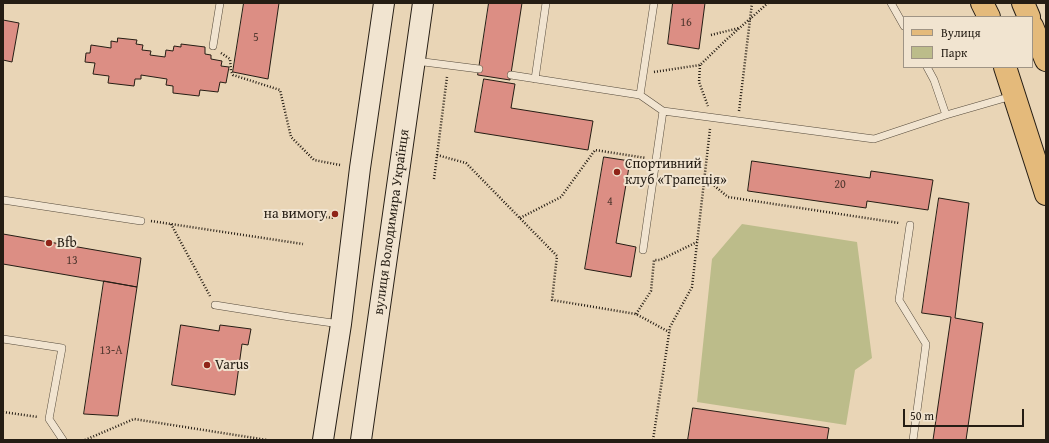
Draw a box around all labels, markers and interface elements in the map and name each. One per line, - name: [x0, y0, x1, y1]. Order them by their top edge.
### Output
- house number: 16: [680, 16, 692, 30]
- legend: [903, 16, 1033, 68]
- text: Вулиця: [941, 24, 981, 41]
- house number: 5: [253, 31, 259, 45]
- text: Парк: [941, 44, 967, 61]
- street label: вулиця Володимира Українця: [371, 128, 413, 316]
- place label: Спортивний клуб «Трапеція»: [625, 156, 727, 188]
- marker: Спортивний клуб «Трапеція»: [612, 167, 622, 177]
- house number: 20: [834, 178, 846, 192]
- house number: 4: [607, 195, 613, 209]
- place label: на вимогу: [264, 206, 327, 222]
- marker: на вимогу: [330, 209, 340, 219]
- place label: Bfb: [57, 235, 77, 251]
- marker: Bfb: [44, 238, 54, 248]
- house number: 13: [66, 254, 78, 268]
- house number: 13-А: [100, 344, 122, 358]
- place label: Varus: [215, 357, 249, 373]
- marker: Varus: [202, 360, 212, 370]
- scale bar: [905, 401, 1026, 427]
- text: 50 m: [910, 407, 934, 424]

